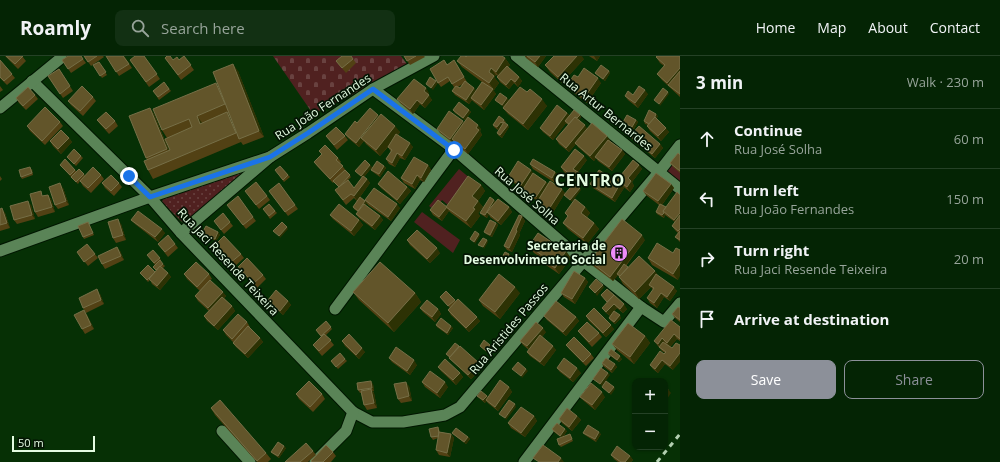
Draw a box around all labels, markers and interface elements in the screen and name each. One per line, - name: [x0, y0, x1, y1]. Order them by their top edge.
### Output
- search box: [115, 10, 395, 46]
- text: Roamly: [20, 15, 91, 41]
- icon: search: [129, 17, 151, 39]
- text: Search here: [161, 18, 245, 38]
- text: Home: [756, 18, 795, 37]
- text: Map: [817, 18, 846, 37]
- text: About: [868, 18, 908, 37]
- text: Contact: [930, 18, 980, 37]
- street label: Rua João Fernandes: [272, 69, 374, 144]
- street label: Rua Artur Bernardes: [556, 69, 657, 155]
- text: 3 min: [696, 71, 743, 94]
- text: Walk · 230 m: [907, 73, 984, 91]
- text: Continue: [734, 120, 802, 140]
- icon: ahead: [696, 128, 718, 150]
- text: 60 m: [954, 130, 984, 148]
- text: Rua José Solha: [734, 140, 822, 158]
- route start: [445, 141, 463, 159]
- street label: Rua José Solha: [491, 162, 564, 229]
- route end: [120, 167, 138, 185]
- district label: CENTRO: [555, 169, 625, 191]
- text: Turn left: [734, 180, 799, 200]
- icon: left: [696, 188, 718, 210]
- text: 150 m: [946, 190, 984, 208]
- text: Rua João Fernandes: [734, 200, 854, 218]
- street label: Rua Jaci Resende Teixeira: [174, 204, 283, 319]
- place label: Secretaria de Desenvolvimento Social: [463, 237, 606, 268]
- text: Turn right: [734, 240, 809, 260]
- building icon: Secretaria de Desenvolvimento Social: [609, 243, 629, 263]
- icon: right: [696, 248, 718, 270]
- text: 20 m: [954, 250, 984, 268]
- text: Rua Jaci Resende Teixeira: [734, 260, 887, 278]
- street label: Rua Aristides Passos: [465, 279, 552, 378]
- icon: arrive: [696, 308, 718, 330]
- text: Arrive at destination: [734, 309, 889, 329]
- button: Save: [696, 360, 836, 399]
- button: Share: [844, 360, 984, 399]
- map controls: [632, 378, 668, 450]
- button: +: [632, 378, 668, 414]
- button: −: [632, 414, 668, 450]
- scale bar: [12, 434, 95, 453]
- text: 50 m: [18, 435, 44, 450]

